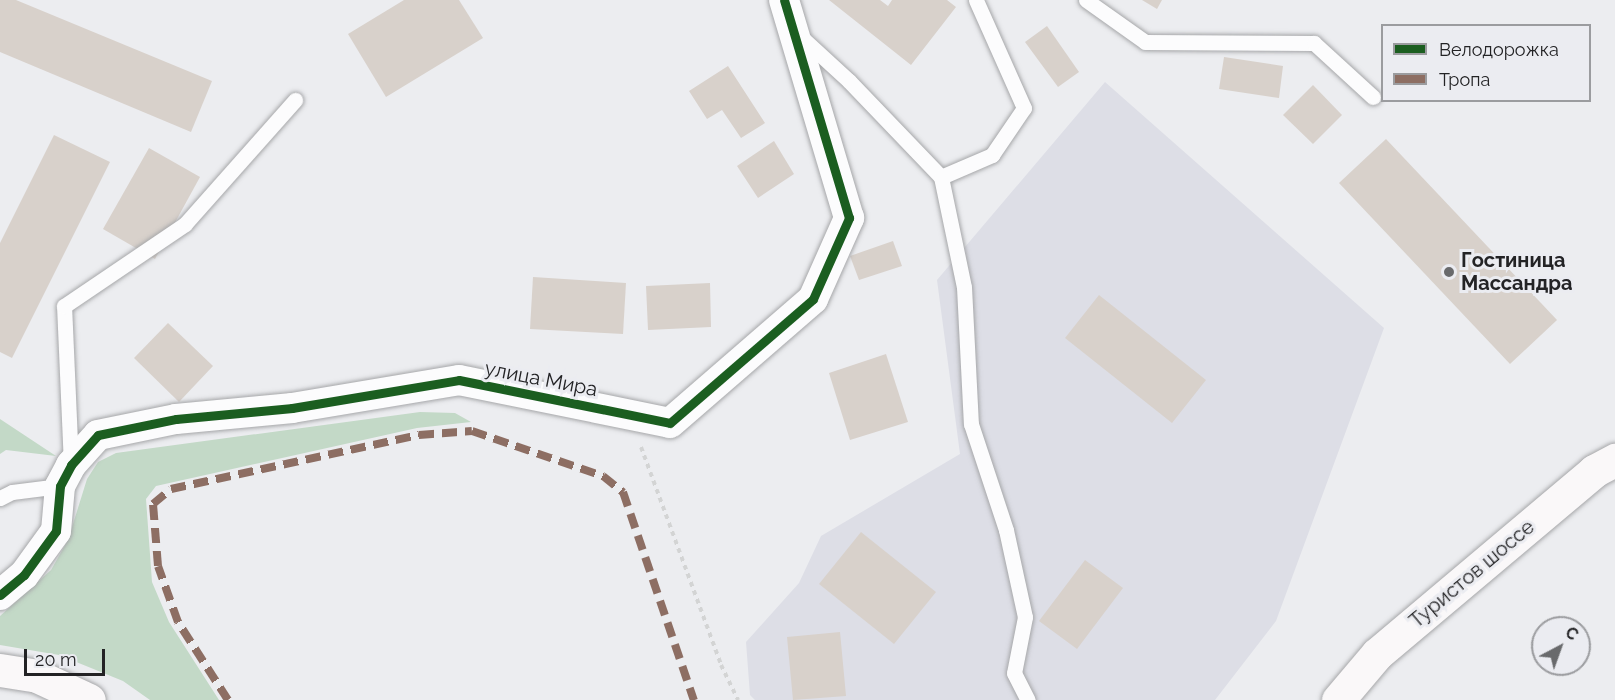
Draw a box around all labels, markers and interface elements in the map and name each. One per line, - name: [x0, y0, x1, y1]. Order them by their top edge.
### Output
- legend: [1381, 24, 1591, 102]
- text: Велодорожка: [1439, 39, 1559, 60]
- text: Тропа: [1439, 69, 1490, 90]
- place label: Гостиница Массандра: [1461, 248, 1572, 295]
- marker: Гостиница Массандра: [1442, 265, 1456, 279]
- street label: улица Мира: [483, 356, 599, 402]
- street label: Туристов шоссе: [1405, 515, 1539, 633]
- north arrow: [1531, 616, 1591, 676]
- text: С: [1561, 623, 1582, 644]
- scale bar: [27, 637, 108, 675]
- text: 20 m: [35, 649, 77, 670]

